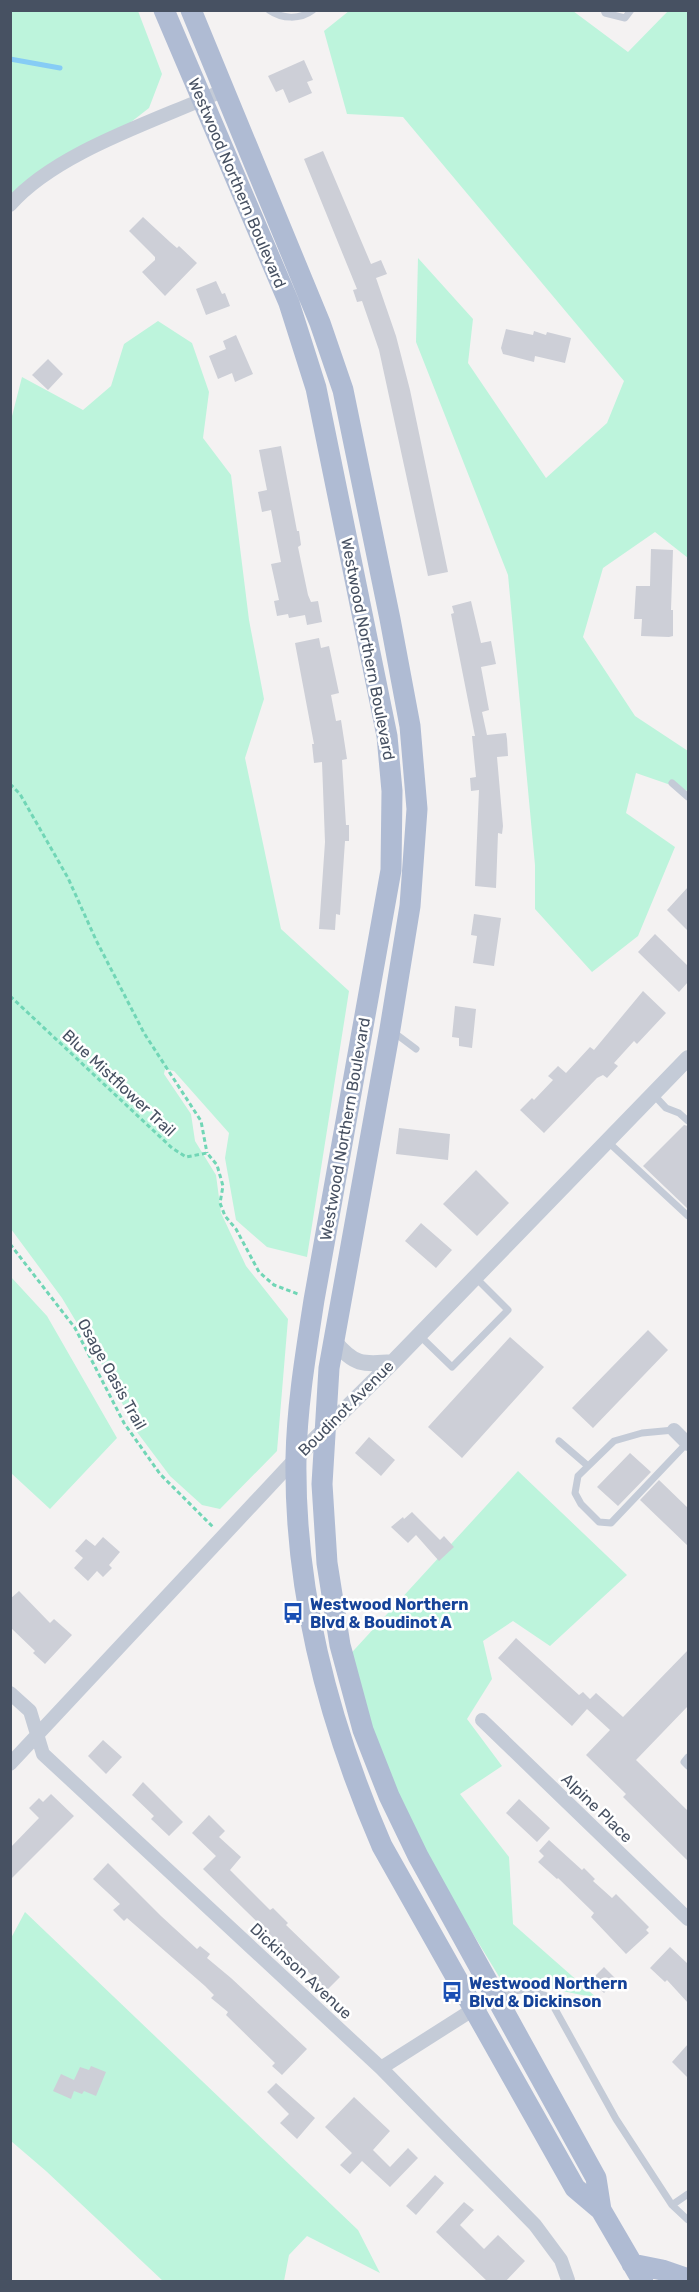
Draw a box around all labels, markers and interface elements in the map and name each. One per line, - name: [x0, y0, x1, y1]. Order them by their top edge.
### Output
- street label: Westwood Northern Boulevard: [184, 75, 290, 291]
- street label: Westwood Northern Boulevard: [337, 536, 399, 762]
- street label: Westwood Northern Boulevard: [316, 1016, 374, 1242]
- street label: Blue Mistflower Trail: [58, 1026, 180, 1140]
- street label: Osage Oasis Trail: [74, 1315, 150, 1433]
- street label: Boudinot Avenue: [294, 1356, 398, 1460]
- place label: Westwood Northern Blvd & Boudinot A: [310, 1595, 468, 1632]
- bus stop icon: Westwood Northern Blvd & Boudinot A: [281, 1601, 305, 1625]
- street label: Alpine Place: [558, 1769, 636, 1847]
- street label: Dickinson Avenue: [246, 1919, 356, 2023]
- place label: Westwood Northern Blvd & Dickinson: [469, 1974, 627, 2011]
- bus stop icon: Westwood Northern Blvd & Dickinson: [440, 1980, 464, 2004]

